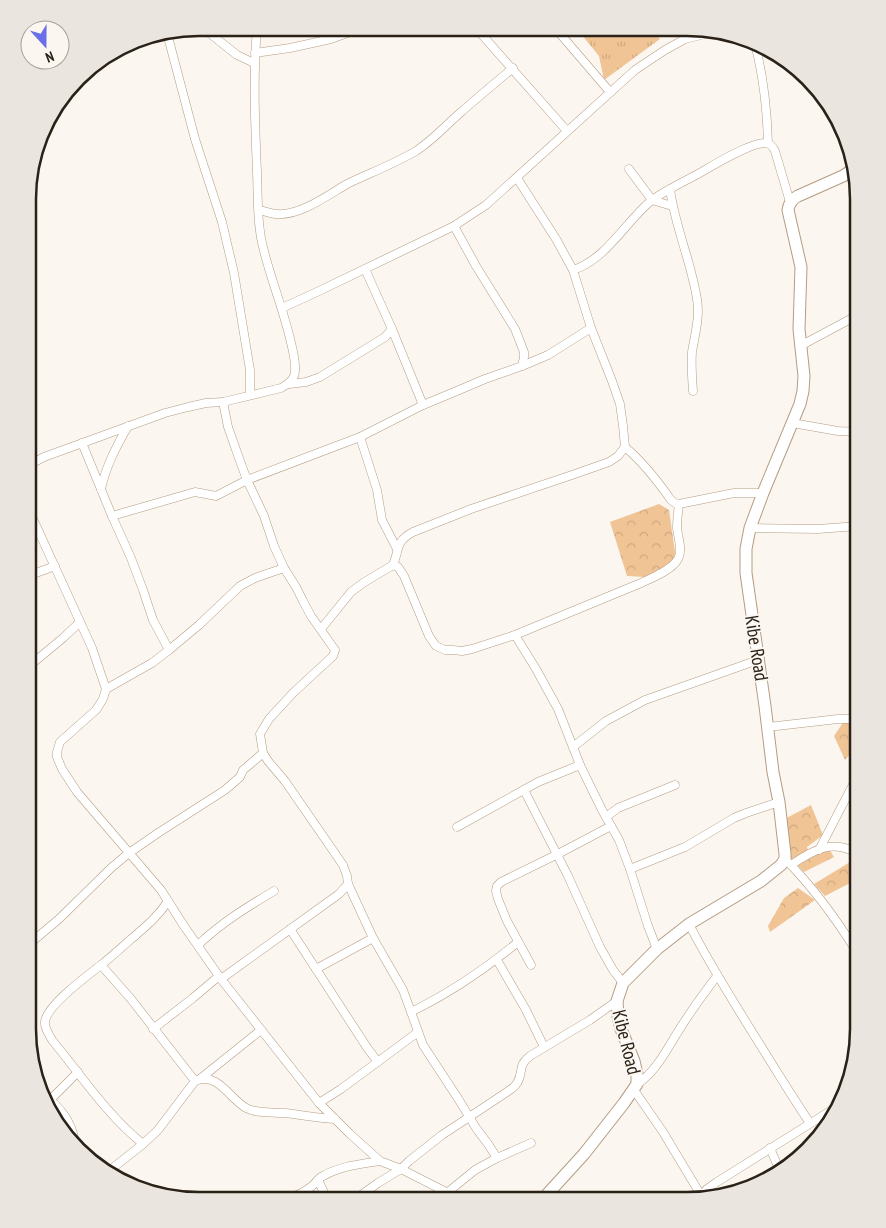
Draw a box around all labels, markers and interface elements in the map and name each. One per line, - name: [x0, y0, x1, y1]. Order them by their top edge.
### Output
- north arrow: [20, 20, 70, 70]
- text: N: [43, 47, 56, 67]
- street label: Kibe Road: [740, 614, 774, 682]
- street label: Kibe Road: [607, 1007, 647, 1077]

